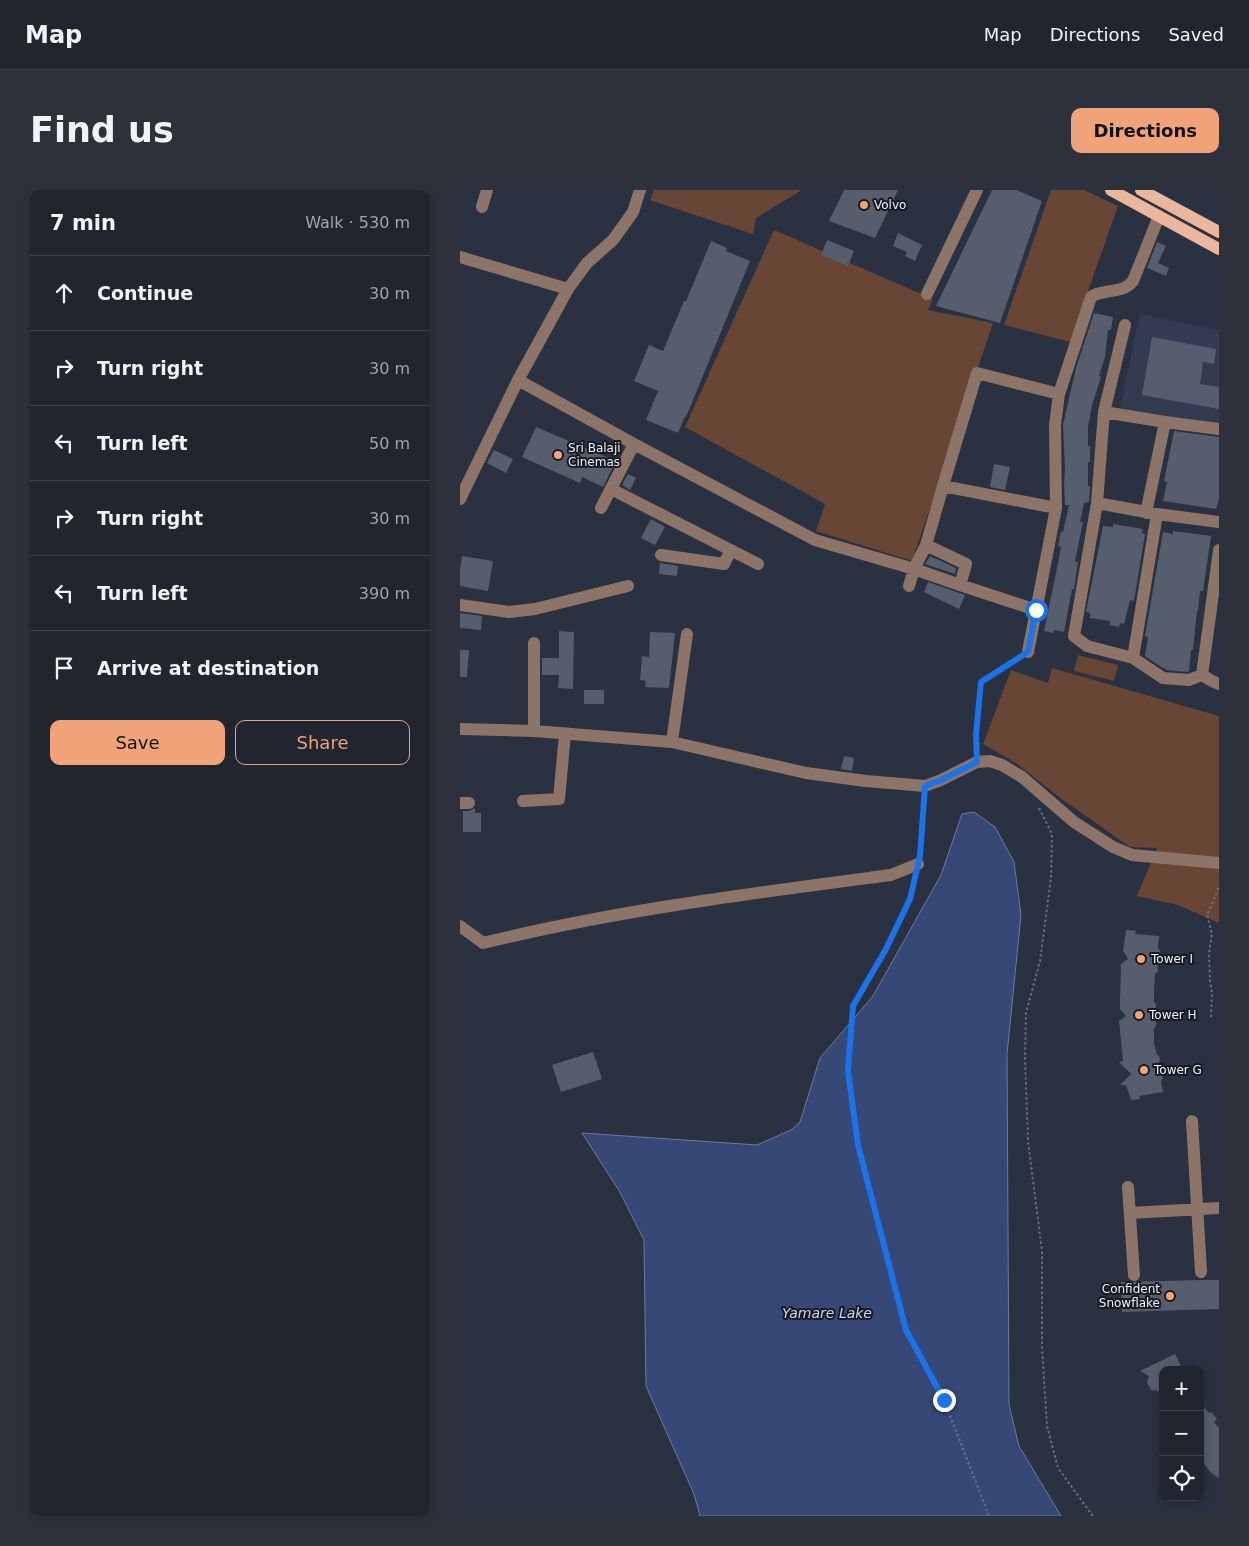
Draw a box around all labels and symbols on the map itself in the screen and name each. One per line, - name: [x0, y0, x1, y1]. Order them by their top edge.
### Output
- place label: Volvo: [874, 198, 906, 212]
- marker: Volvo: [858, 199, 870, 211]
- place label: Sri Balaji Cinemas: [568, 441, 621, 469]
- marker: Sri Balaji Cinemas: [552, 449, 564, 461]
- route start: [1025, 599, 1048, 622]
- place label: Tower I: [1150, 952, 1193, 966]
- marker: Tower I: [1135, 953, 1147, 965]
- place label: Tower H: [1148, 1008, 1197, 1022]
- marker: Tower H: [1133, 1009, 1145, 1021]
- place label: Tower G: [1153, 1063, 1202, 1077]
- marker: Tower G: [1138, 1064, 1150, 1076]
- place label: Confident Snowflake: [1099, 1282, 1160, 1310]
- marker: Confident Snowflake: [1164, 1290, 1176, 1302]
- water label: Yamare Lake: [782, 1305, 872, 1321]
- route end: [933, 1389, 956, 1412]

